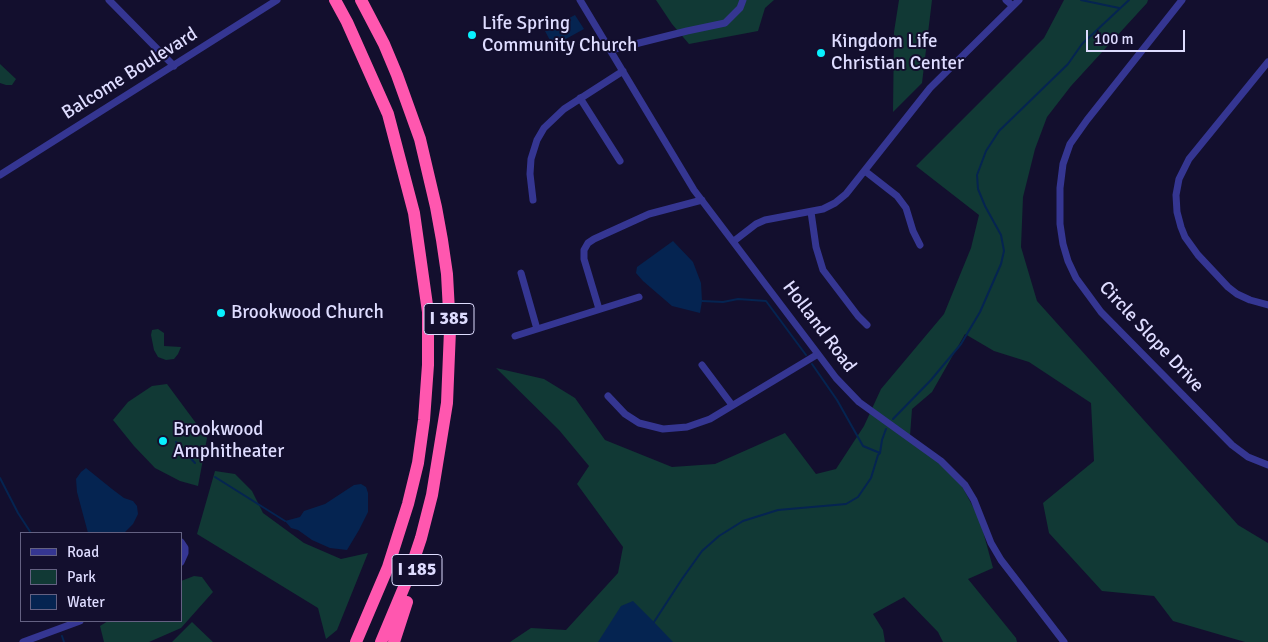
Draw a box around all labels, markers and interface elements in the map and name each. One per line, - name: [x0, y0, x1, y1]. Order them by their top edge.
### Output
- place label: Life Spring Community Church: [482, 13, 637, 57]
- scale bar: [1088, 20, 1187, 52]
- street label: Balcome Boulevard: [58, 23, 202, 125]
- marker: Life Spring Community Church: [466, 29, 478, 41]
- text: 100 m: [1094, 30, 1134, 48]
- place label: Kingdom Life Christian Center: [831, 31, 964, 75]
- marker: Kingdom Life Christian Center: [815, 47, 827, 59]
- street label: Holland Road: [777, 277, 861, 377]
- street label: Circle Slope Drive: [1094, 277, 1208, 397]
- place label: Brookwood Church: [231, 302, 384, 324]
- road number: I 385: [424, 304, 474, 334]
- marker: Brookwood Church: [215, 307, 227, 319]
- place label: Brookwood Amphitheater: [173, 419, 284, 463]
- marker: Brookwood Amphitheater: [157, 435, 169, 447]
- legend: [20, 532, 182, 622]
- text: Road: [67, 543, 99, 561]
- road number: I 185: [392, 554, 442, 586]
- text: Park: [67, 568, 96, 586]
- text: Water: [67, 593, 105, 611]

